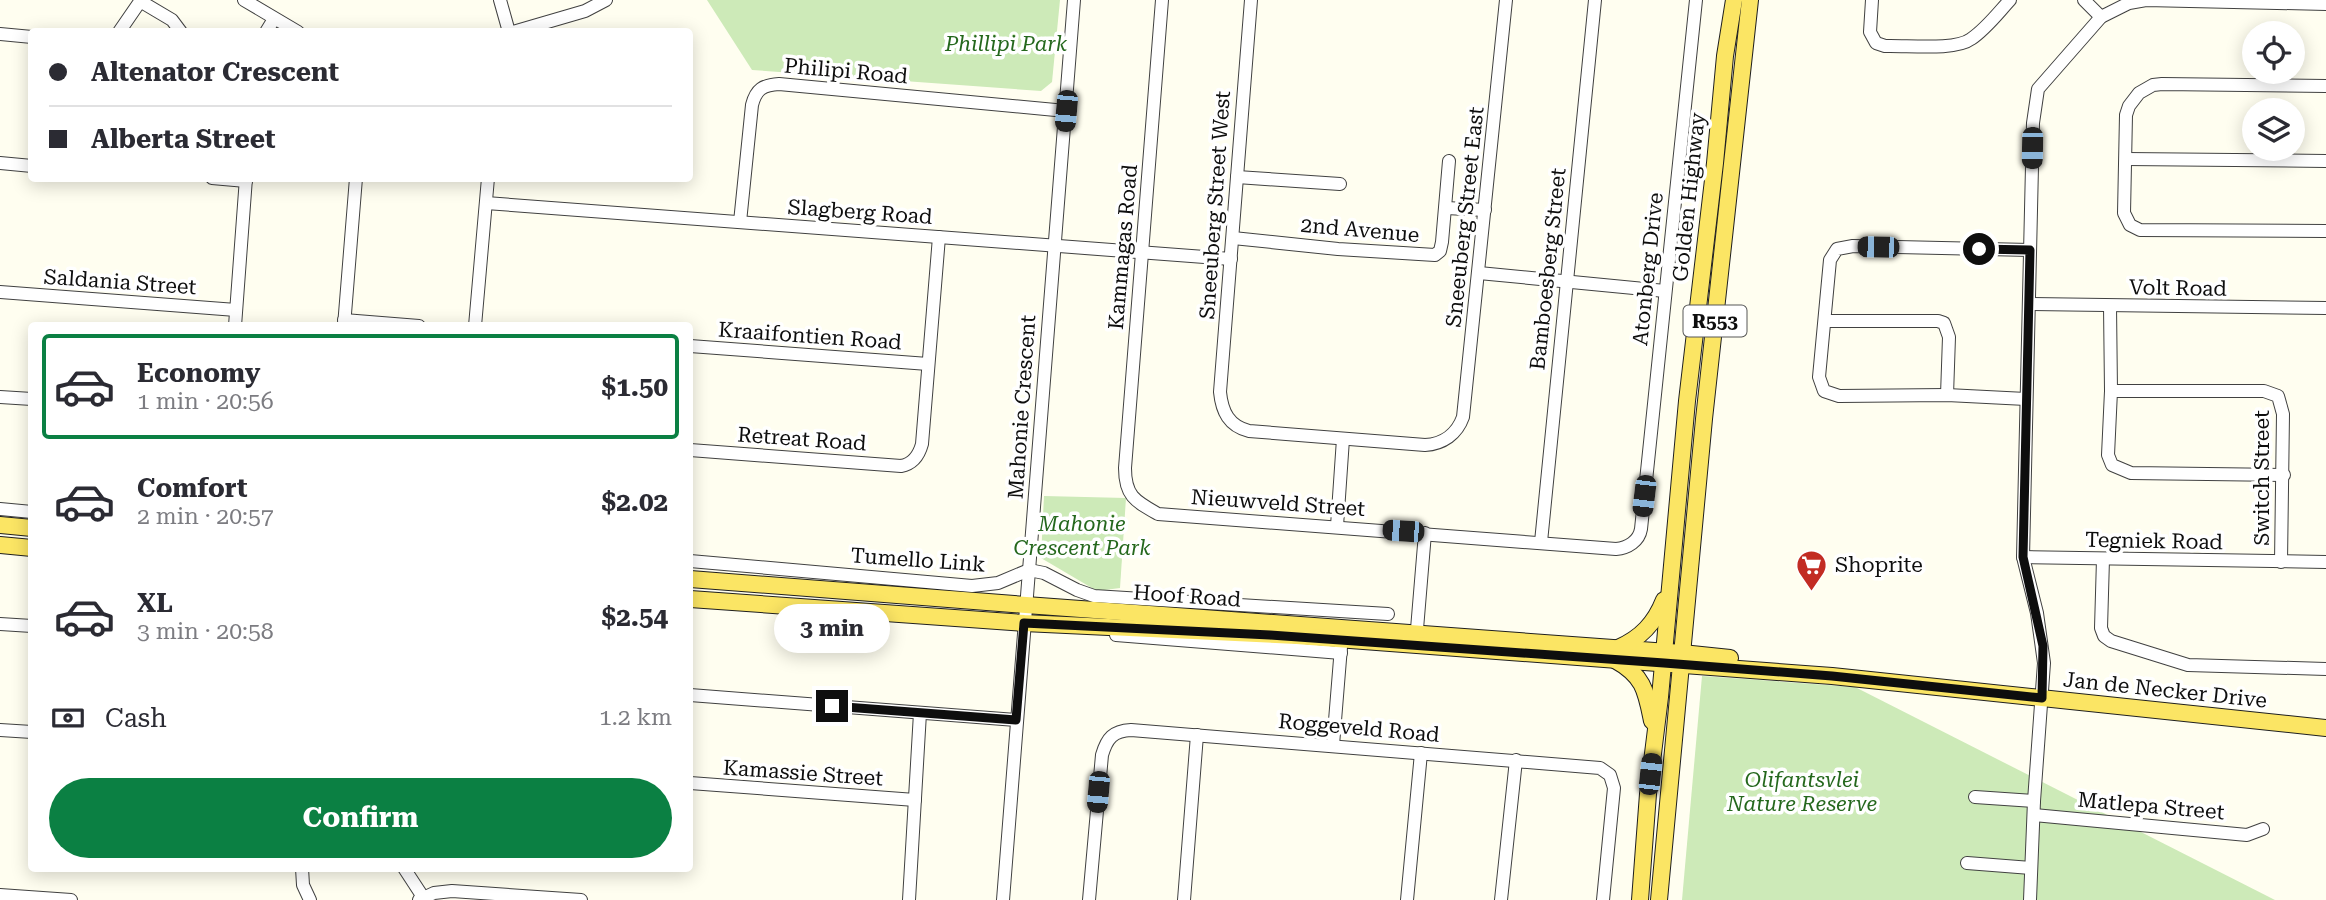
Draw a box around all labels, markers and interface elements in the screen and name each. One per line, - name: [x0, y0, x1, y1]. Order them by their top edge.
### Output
- map controls: [2242, 21, 2305, 161]
- button: locate: [2242, 21, 2305, 84]
- park label: Phillipi Park: [944, 32, 1068, 56]
- street label: Philipi Road: [783, 54, 909, 88]
- text: Altenator Crescent: [91, 57, 339, 87]
- car: [1054, 89, 1079, 133]
- street label: Sneeuberg Street West: [1195, 90, 1235, 320]
- button: layers: [2242, 98, 2305, 161]
- street label: Sneeuberg Street East: [1441, 105, 1489, 329]
- street label: Golden Highway: [1668, 111, 1710, 283]
- text: Alberta Street: [91, 124, 276, 154]
- car: [2022, 127, 2043, 169]
- street label: Kammagas Road: [1104, 163, 1142, 331]
- street label: Bamboesberg Street: [1525, 167, 1571, 371]
- street label: Atonberg Drive: [1628, 191, 1668, 347]
- street label: Slagberg Road: [787, 195, 934, 229]
- street label: 2nd Avenue: [1299, 213, 1421, 247]
- route start: [1963, 233, 1995, 265]
- car: [1857, 236, 1900, 258]
- street label: Saldania Street: [43, 265, 197, 299]
- street label: Volt Road: [2129, 275, 2228, 301]
- road number: R553: [1684, 306, 1746, 336]
- street label: Mahonie Crescent: [1004, 314, 1040, 500]
- street label: Kraaifontien Road: [717, 318, 903, 354]
- icon: car: [53, 355, 116, 418]
- text: Economy: [137, 358, 260, 388]
- text: $1.50: [602, 372, 668, 402]
- text: 1 min · 20:56: [137, 388, 274, 415]
- street label: Switch Street: [2250, 410, 2274, 546]
- street label: Retreat Road: [737, 423, 868, 456]
- icon: car: [53, 470, 116, 533]
- text: Comfort: [137, 473, 247, 503]
- car: [1632, 474, 1657, 518]
- street label: Nieuwveld Street: [1190, 485, 1366, 521]
- text: $2.02: [602, 487, 668, 517]
- text: 2 min · 20:57: [137, 503, 274, 530]
- park label: Mahonie Crescent Park: [1013, 512, 1151, 560]
- car: [1382, 519, 1425, 543]
- street label: Tegniek Road: [2085, 528, 2224, 554]
- street label: Tumello Link: [850, 543, 986, 577]
- supermarket icon: Shoprite: [1795, 548, 1829, 592]
- place label: Shoprite: [1835, 553, 1923, 577]
- street label: Hoof Road: [1132, 580, 1242, 612]
- icon: car: [53, 585, 116, 648]
- text: XL: [137, 588, 173, 618]
- text: $2.54: [602, 602, 668, 632]
- callout: 3 min: [774, 604, 890, 654]
- text: 3 min: [800, 615, 864, 642]
- text: 3 min · 20:58: [137, 618, 274, 645]
- street label: Jan de Necker Drive: [2062, 667, 2268, 713]
- route end: [816, 690, 848, 722]
- icon: cash: [49, 699, 87, 737]
- text: Cash: [105, 703, 167, 733]
- text: 1.2 km: [599, 704, 672, 731]
- street label: Roggeveld Road: [1277, 709, 1441, 747]
- car: [1638, 752, 1663, 796]
- street label: Kamassie Street: [722, 755, 884, 791]
- park label: Olifantsvlei Nature Reserve: [1726, 768, 1877, 816]
- car: [1086, 770, 1111, 814]
- button: Confirm: [49, 778, 672, 858]
- street label: Matlepa Street: [2077, 788, 2226, 824]

